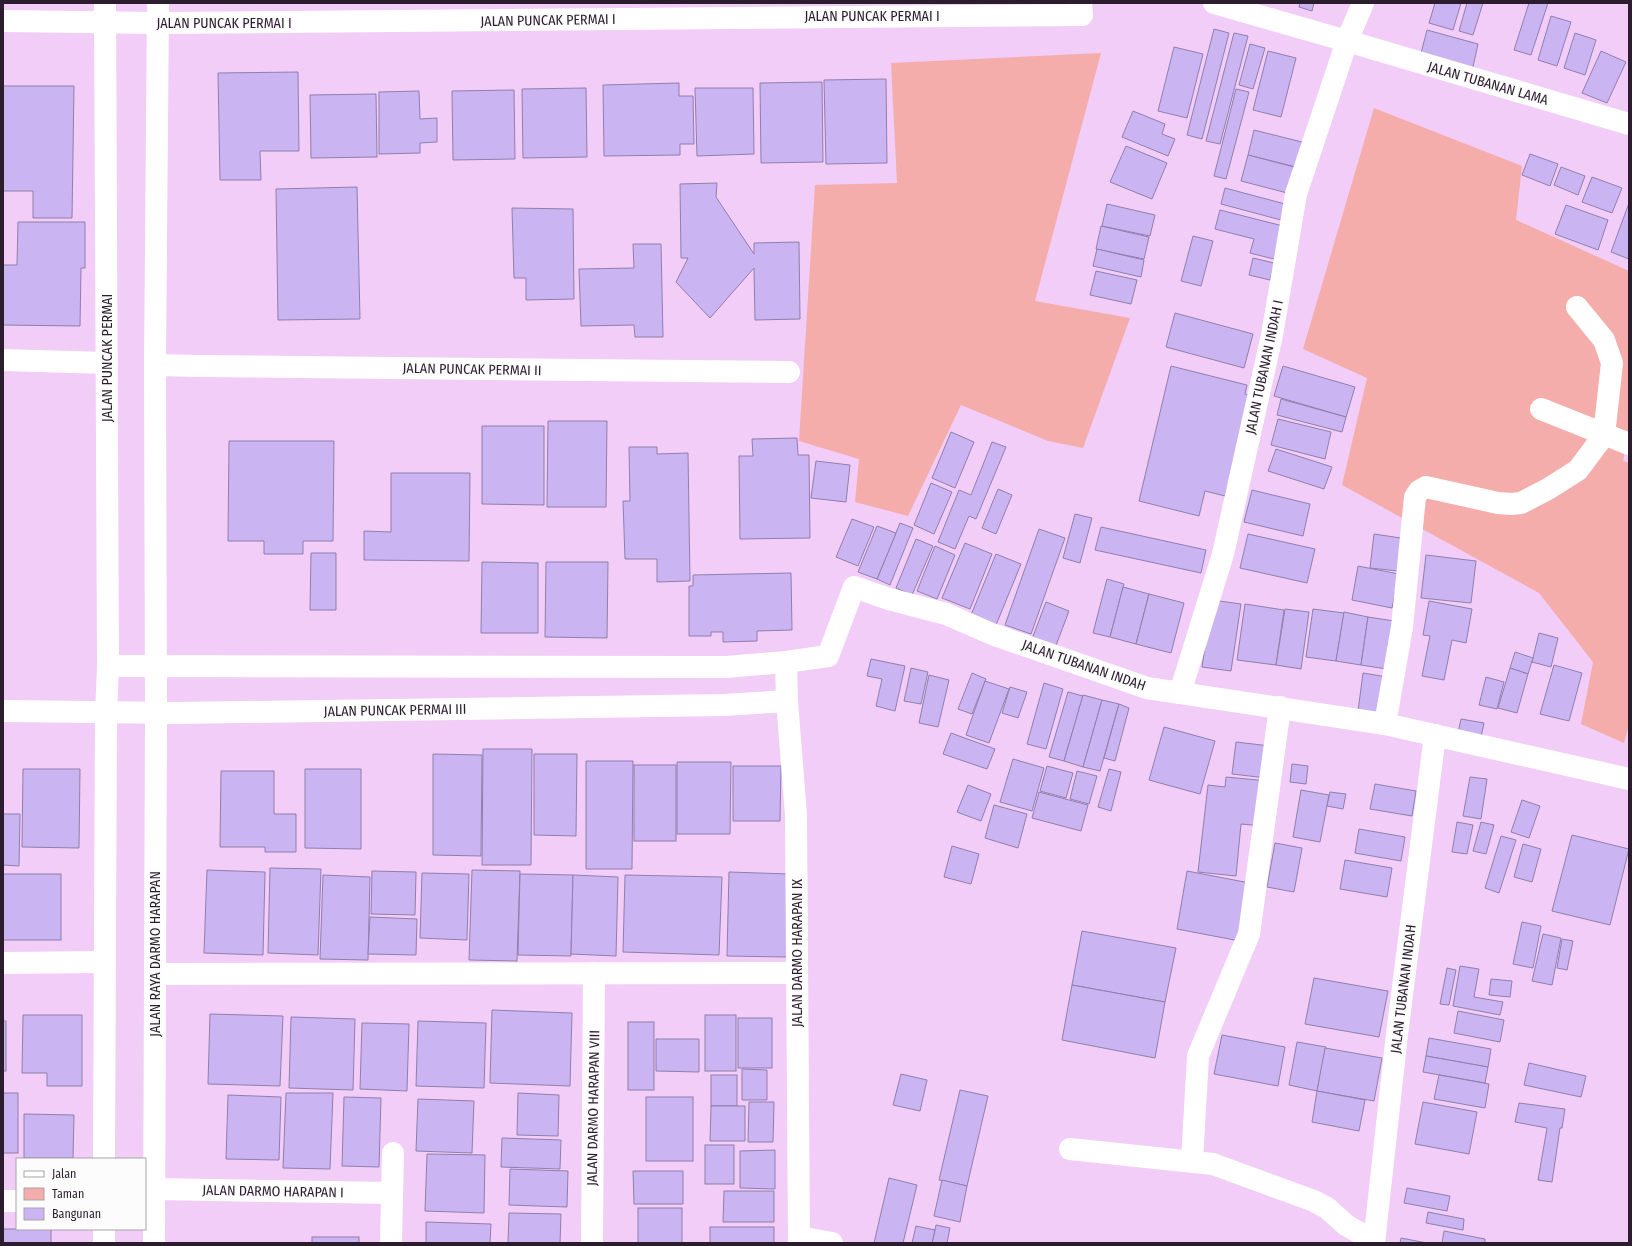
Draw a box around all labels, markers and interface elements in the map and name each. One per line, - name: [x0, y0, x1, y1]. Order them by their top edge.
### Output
- street label: JALAN PUNCAK PERMAI I: [804, 8, 940, 25]
- street label: JALAN PUNCAK PERMAI I: [480, 11, 616, 30]
- street label: JALAN PUNCAK PERMAI I: [156, 15, 292, 32]
- street label: JALAN TUBANAN LAMA: [1426, 58, 1551, 109]
- street label: JALAN PUNCAK PERMAI: [99, 294, 116, 422]
- street label: JALAN TUBANAN INDAH I: [1242, 298, 1287, 436]
- street label: JALAN PUNCAK PERMAI II: [402, 360, 542, 379]
- street label: JALAN TUBANAN INDAH: [1020, 636, 1148, 695]
- street label: JALAN PUNCAK PERMAI III: [324, 701, 466, 720]
- street label: JALAN RAYA DARMO HARAPAN: [147, 871, 164, 1037]
- street label: JALAN DARMO HARAPAN IX: [789, 879, 806, 1027]
- street label: JALAN TUBANAN INDAH: [1387, 924, 1420, 1055]
- street label: JALAN DARMO HARAPAN VIII: [584, 1030, 603, 1186]
- legend: [16, 1158, 146, 1230]
- text: Jalan: [52, 1167, 76, 1181]
- street label: JALAN DARMO HARAPAN I: [202, 1182, 344, 1201]
- text: Taman: [52, 1187, 84, 1201]
- text: Bangunan: [52, 1207, 101, 1221]

